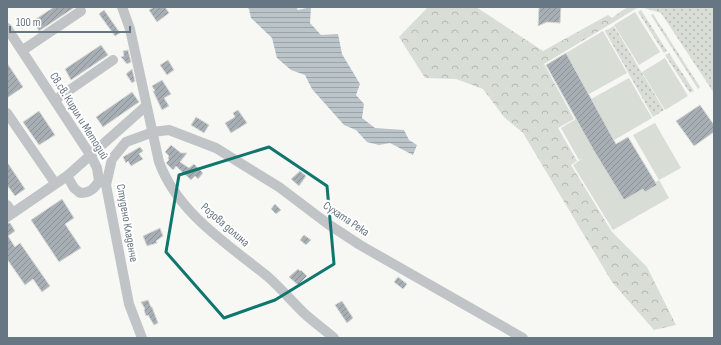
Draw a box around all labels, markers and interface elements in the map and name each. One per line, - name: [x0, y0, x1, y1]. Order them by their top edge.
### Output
- scale bar: [10, 8, 130, 34]
- text: 100 m: [16, 15, 41, 30]
- street label: Св.св. Кирил и Методий: [46, 70, 112, 162]
- street label: Студено Кладенче: [113, 183, 141, 263]
- street label: Сухата Река: [320, 198, 372, 240]
- street label: Розова долина: [198, 200, 253, 250]

